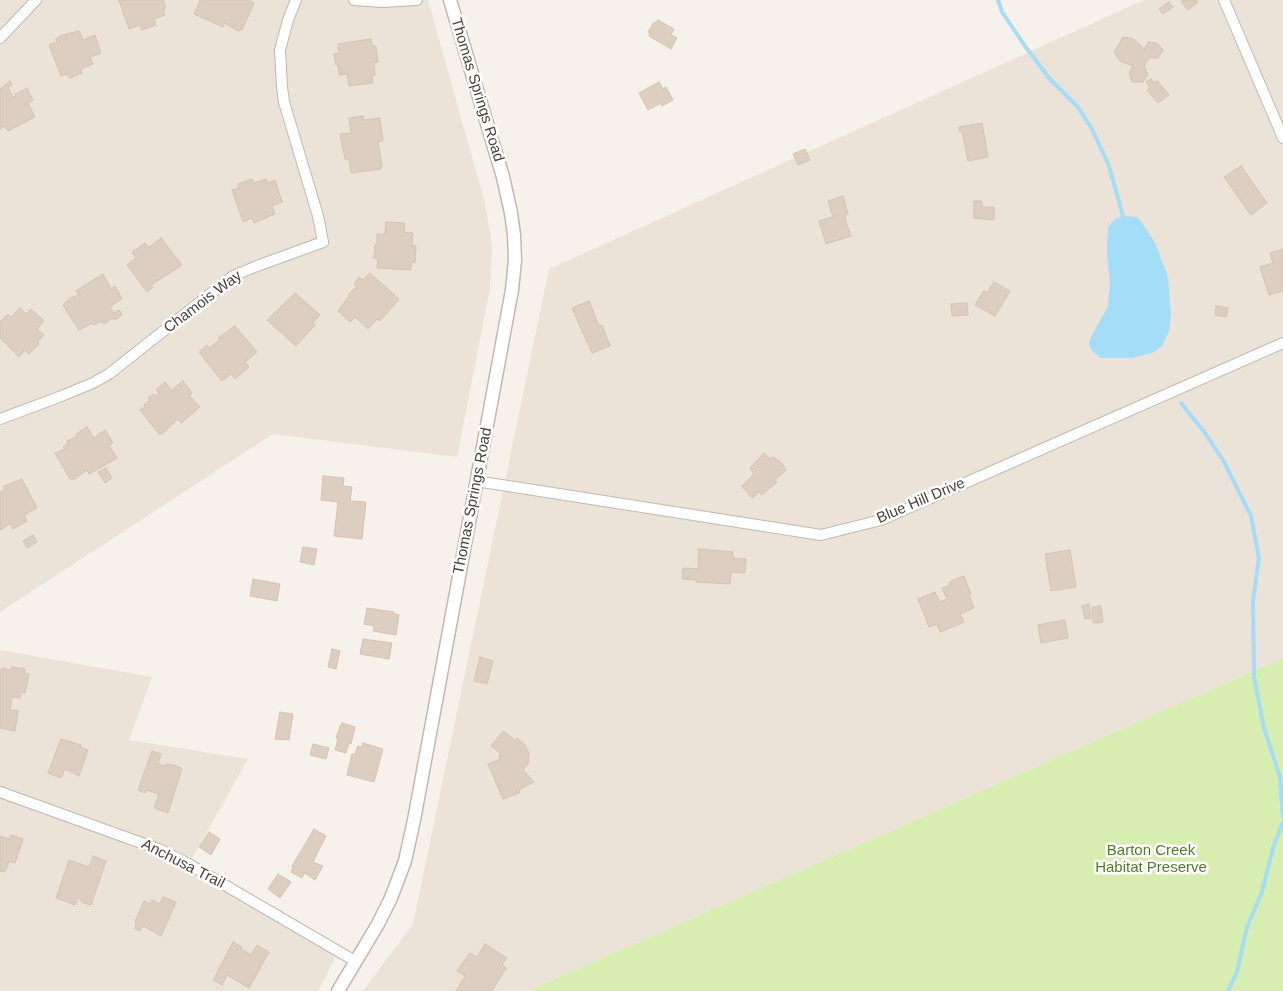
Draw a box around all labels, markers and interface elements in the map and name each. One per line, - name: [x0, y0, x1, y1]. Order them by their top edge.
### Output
- street label: Thomas Springs Road: [447, 16, 507, 164]
- street label: Chamois Way: [161, 267, 245, 337]
- street label: Thomas Springs Road: [450, 426, 496, 576]
- street label: Blue Hill Drive: [874, 474, 968, 528]
- street label: Anchusa Trail: [138, 835, 228, 893]
- park label: Barton Creek Habitat Preserve: [1095, 842, 1207, 877]

